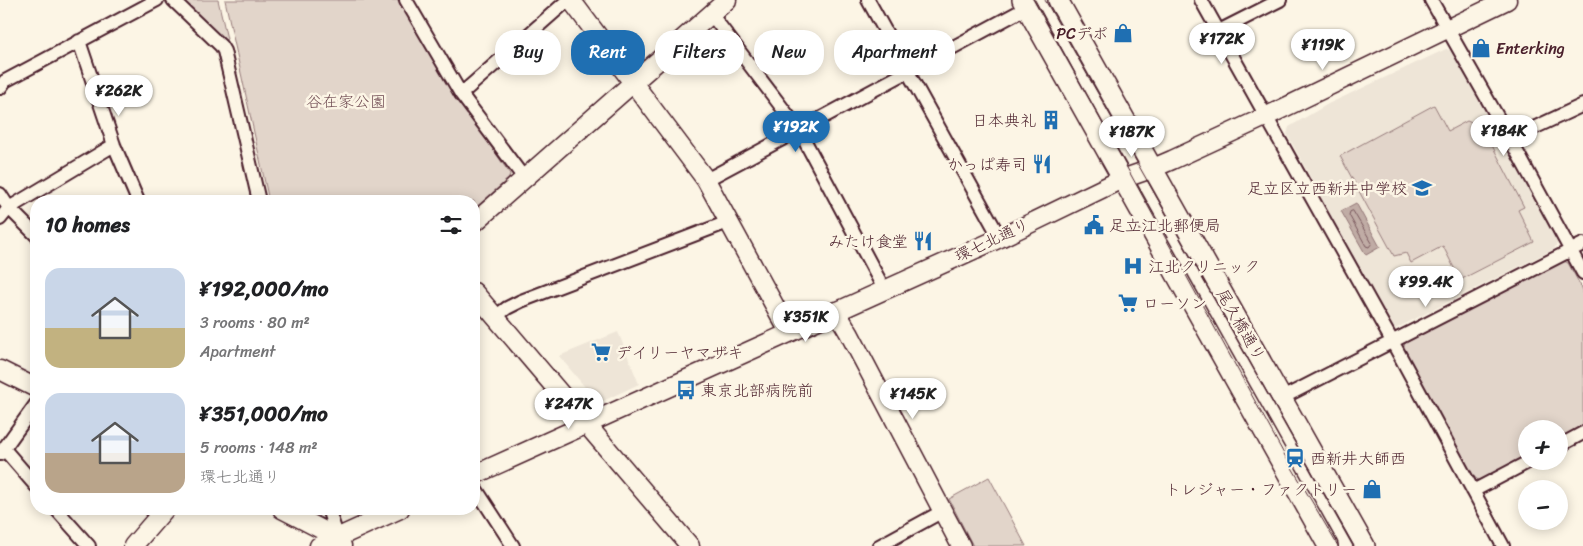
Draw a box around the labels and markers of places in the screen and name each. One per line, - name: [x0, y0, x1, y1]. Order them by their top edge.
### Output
- place label: PCデポ: [1056, 19, 1108, 48]
- shop icon: PCデポ: [1112, 22, 1134, 44]
- pin: ¥172K: [1187, 22, 1257, 65]
- pin: ¥119K: [1288, 28, 1358, 71]
- place label: Enterking: [1496, 34, 1565, 63]
- shop icon: Enterking: [1470, 37, 1492, 59]
- pin: ¥262K: [84, 74, 154, 117]
- place label: 日本典礼: [972, 106, 1036, 135]
- building icon: 日本典礼: [1040, 109, 1062, 131]
- pin: ¥192K: [761, 110, 831, 153]
- pin: ¥184K: [1469, 114, 1539, 157]
- pin: ¥187K: [1097, 116, 1167, 158]
- place label: かっぱ寿司: [947, 150, 1027, 179]
- restaurant icon: かっぱ寿司: [1031, 153, 1053, 175]
- place label: 足立区立西新井中学校: [1247, 174, 1407, 203]
- school or university icon: 足立区立西新井中学校: [1411, 177, 1433, 199]
- place label: 足立江北郵便局: [1109, 211, 1221, 240]
- public building icon: 足立江北郵便局: [1083, 214, 1105, 236]
- place label: みたけ食堂: [828, 227, 908, 256]
- restaurant icon: みたけ食堂: [912, 230, 934, 252]
- place label: 江北クリニック: [1148, 252, 1260, 281]
- hospital icon: 江北クリニック: [1122, 255, 1144, 277]
- pin: ¥99.4K: [1385, 266, 1467, 308]
- place label: ローソン: [1143, 289, 1207, 318]
- supermarket icon: ローソン: [1117, 292, 1139, 314]
- pin: ¥351K: [771, 300, 841, 343]
- place label: デイリーヤマザキ: [616, 338, 743, 367]
- supermarket icon: デイリーヤマザキ: [590, 341, 612, 363]
- place label: 東京北部病院前: [701, 376, 813, 405]
- pin: ¥145K: [878, 378, 948, 420]
- bus stop icon: 東京北部病院前: [675, 379, 697, 401]
- pin: ¥247K: [534, 388, 604, 430]
- place label: 西新井大師西: [1310, 444, 1406, 473]
- station icon: 西新井大師西: [1284, 447, 1306, 469]
- place label: トレジャー・ファクトリー: [1165, 475, 1357, 504]
- shop icon: トレジャー・ファクトリー: [1361, 478, 1383, 500]

